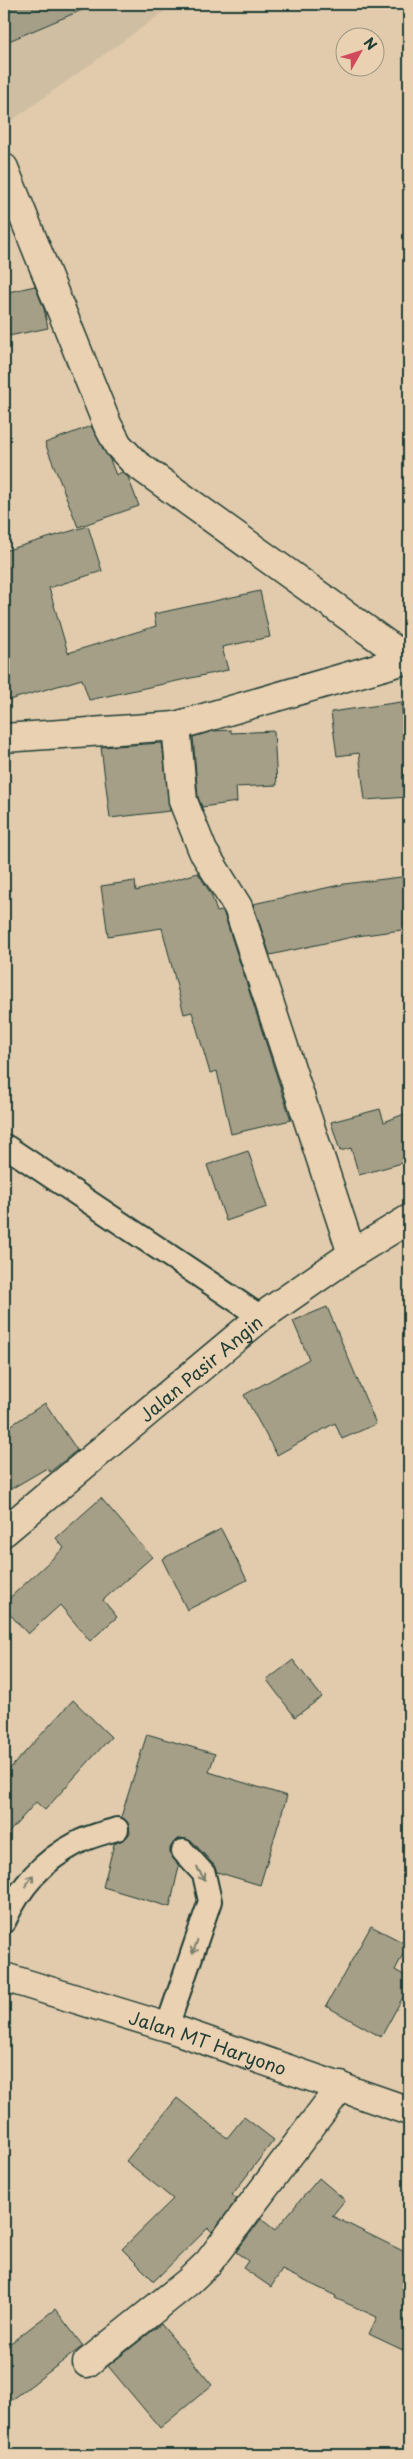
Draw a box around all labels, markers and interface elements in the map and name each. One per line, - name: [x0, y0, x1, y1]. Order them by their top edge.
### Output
- north arrow: [336, 28, 386, 78]
- text: N: [359, 33, 382, 54]
- street label: Jalan Pasir Angin: [133, 1308, 268, 1427]
- one-way arrow: [197, 1866, 207, 1880]
- one-way arrow: [24, 1874, 34, 1888]
- one-way arrow: [189, 1939, 199, 1955]
- street label: Jalan MT Haryono: [126, 2003, 290, 2081]

